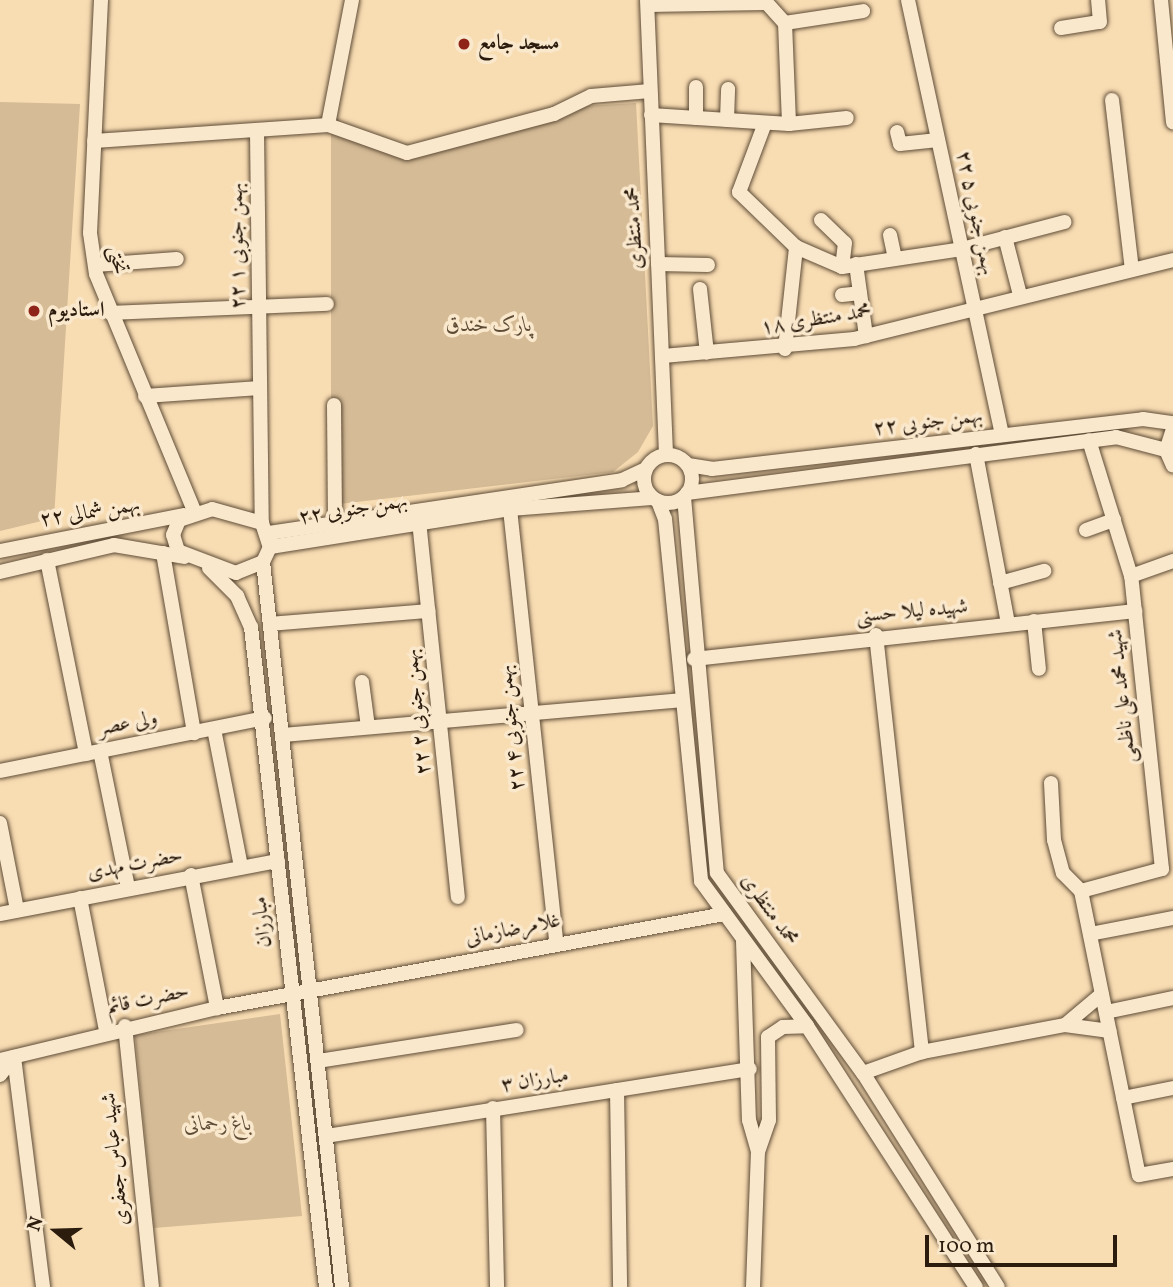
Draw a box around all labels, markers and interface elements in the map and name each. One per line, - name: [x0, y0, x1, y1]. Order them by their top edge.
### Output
- place label: مسجد جامع: [478, 31, 559, 57]
- marker: مسجد جامع: [456, 36, 472, 52]
- street label: ۲۲ بهمن جنوبی ۵: [950, 149, 1000, 277]
- street label: ۲۲ بهمن جنوبی ۱: [224, 183, 252, 309]
- street label: محمد منتظری: [620, 186, 650, 270]
- street label: تختی: [102, 243, 132, 277]
- place label: استادیوم: [48, 298, 105, 324]
- street label: محمد منتظری ۱۸: [759, 299, 873, 341]
- marker: استادیوم: [26, 303, 42, 319]
- park label: پارک خندق: [446, 313, 532, 339]
- street label: ۲۲ بهمن جنوبی: [872, 404, 984, 442]
- street label: ۲۲ بهمن جنوبی: [297, 489, 409, 531]
- street label: ۲۲ بهمن شمالی: [38, 493, 142, 533]
- street label: شهیده لیلا حسنی: [855, 595, 969, 629]
- street label: شهید محمد علی ناظمی: [1103, 628, 1143, 764]
- street label: ۲۲ بهمن جنوبی ۲: [399, 648, 437, 776]
- street label: ۲۲ بهمن جنوبی ۴: [493, 664, 531, 792]
- street label: ولی عصر: [96, 706, 160, 742]
- street label: حضرت مهدی: [85, 843, 185, 887]
- street label: محمد منتظری: [735, 869, 803, 951]
- street label: مبارزان: [248, 895, 278, 949]
- street label: غلامرضازمانی: [463, 908, 563, 952]
- street label: حضرت قائم: [105, 979, 191, 1021]
- street label: مبارزان ۳: [499, 1063, 571, 1099]
- street label: شهید عباس جعفری: [96, 1091, 136, 1227]
- park label: باغ رحمانی: [184, 1112, 252, 1138]
- north arrow: [21, 1196, 91, 1266]
- text: N: [22, 1213, 51, 1235]
- scale bar: [928, 1220, 1120, 1264]
- text: 100 m: [938, 1232, 995, 1261]

